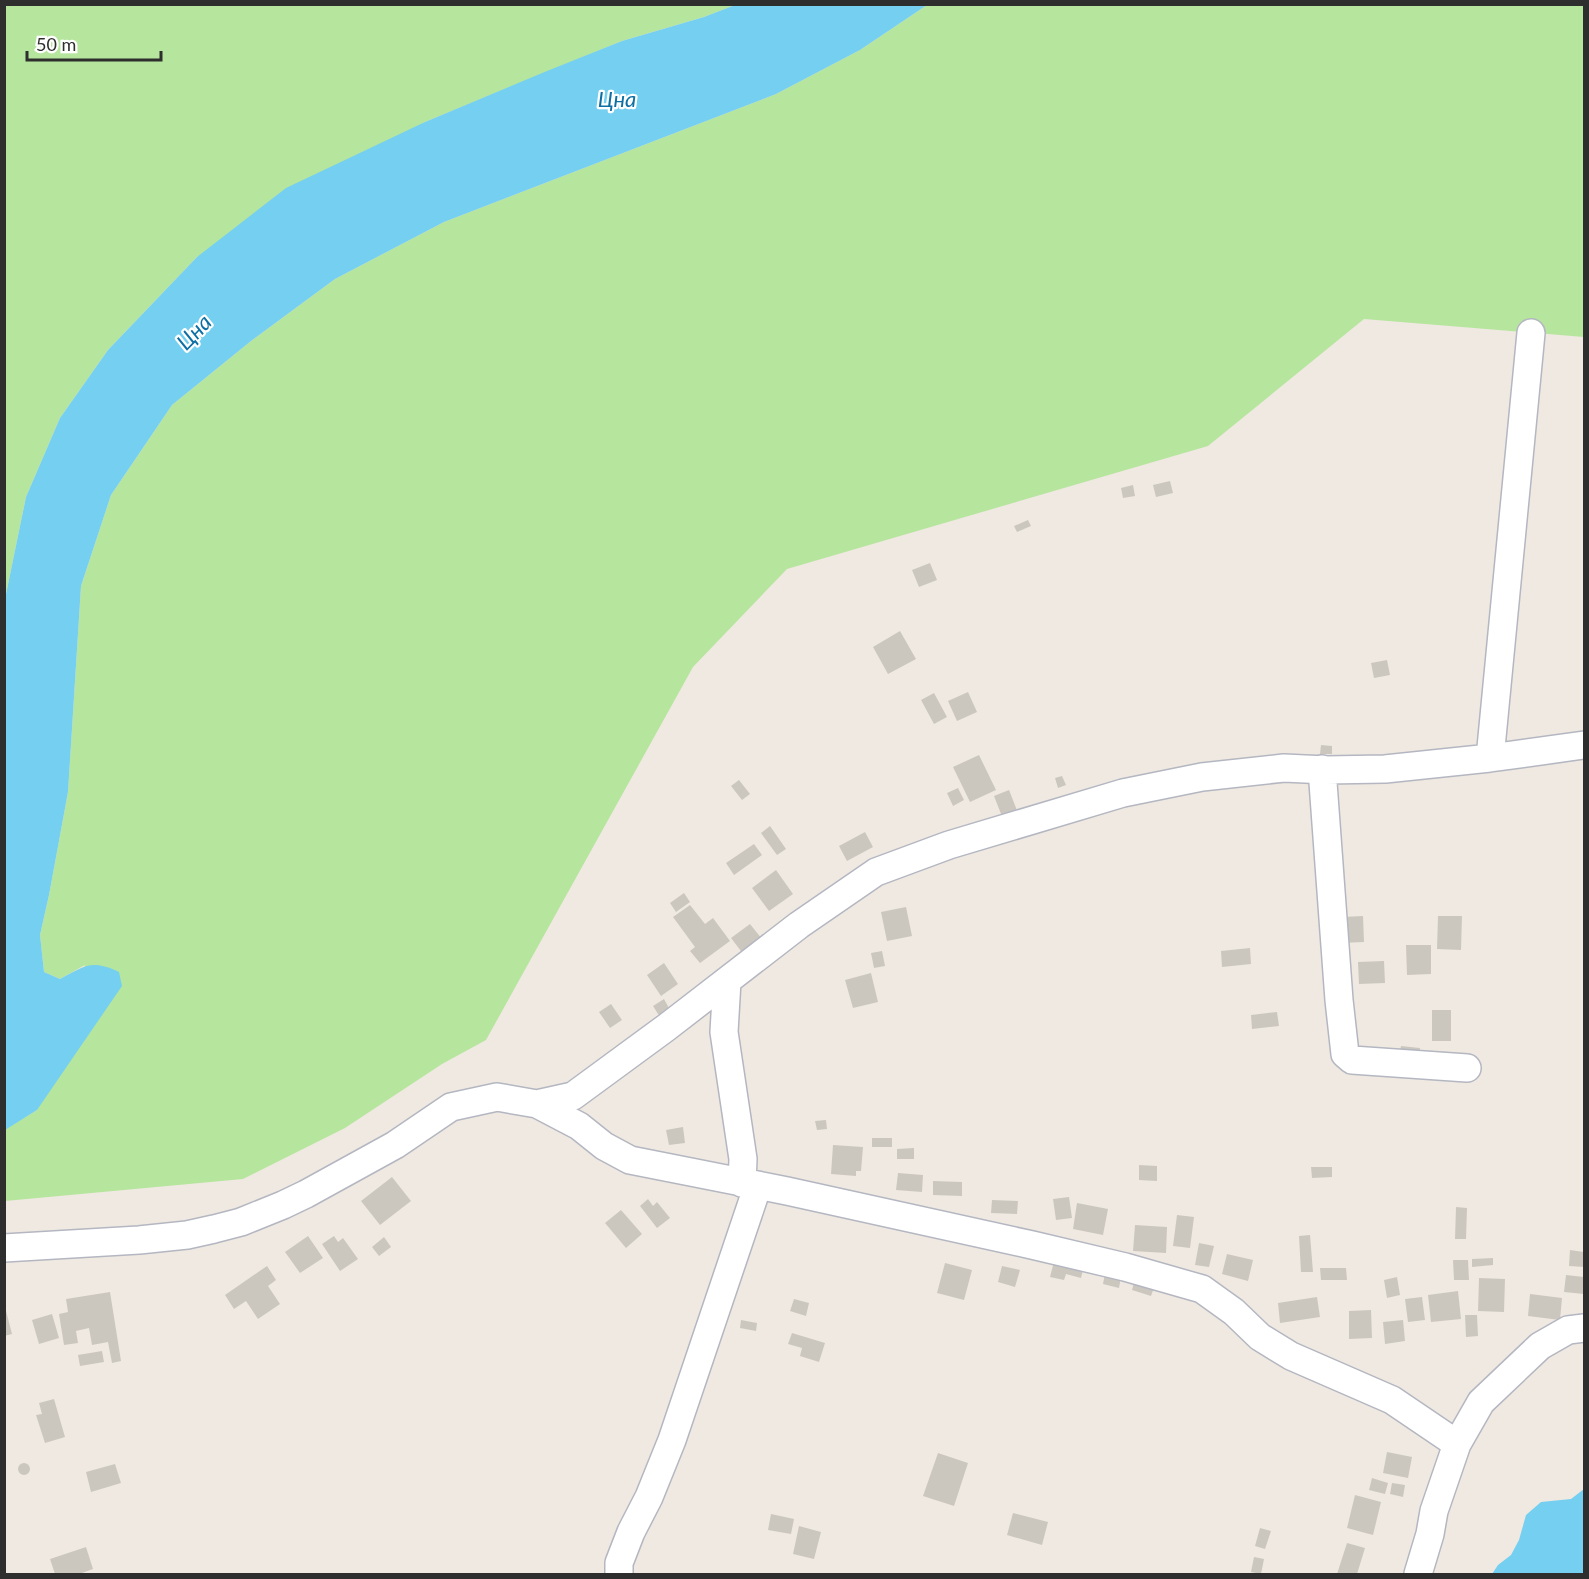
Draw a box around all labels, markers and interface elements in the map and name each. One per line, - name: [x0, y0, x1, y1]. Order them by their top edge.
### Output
- scale bar: [27, 24, 160, 62]
- text: 50 m: [36, 33, 76, 55]
- water label: Цна: [598, 85, 636, 112]
- water label: Цна: [171, 308, 217, 355]

